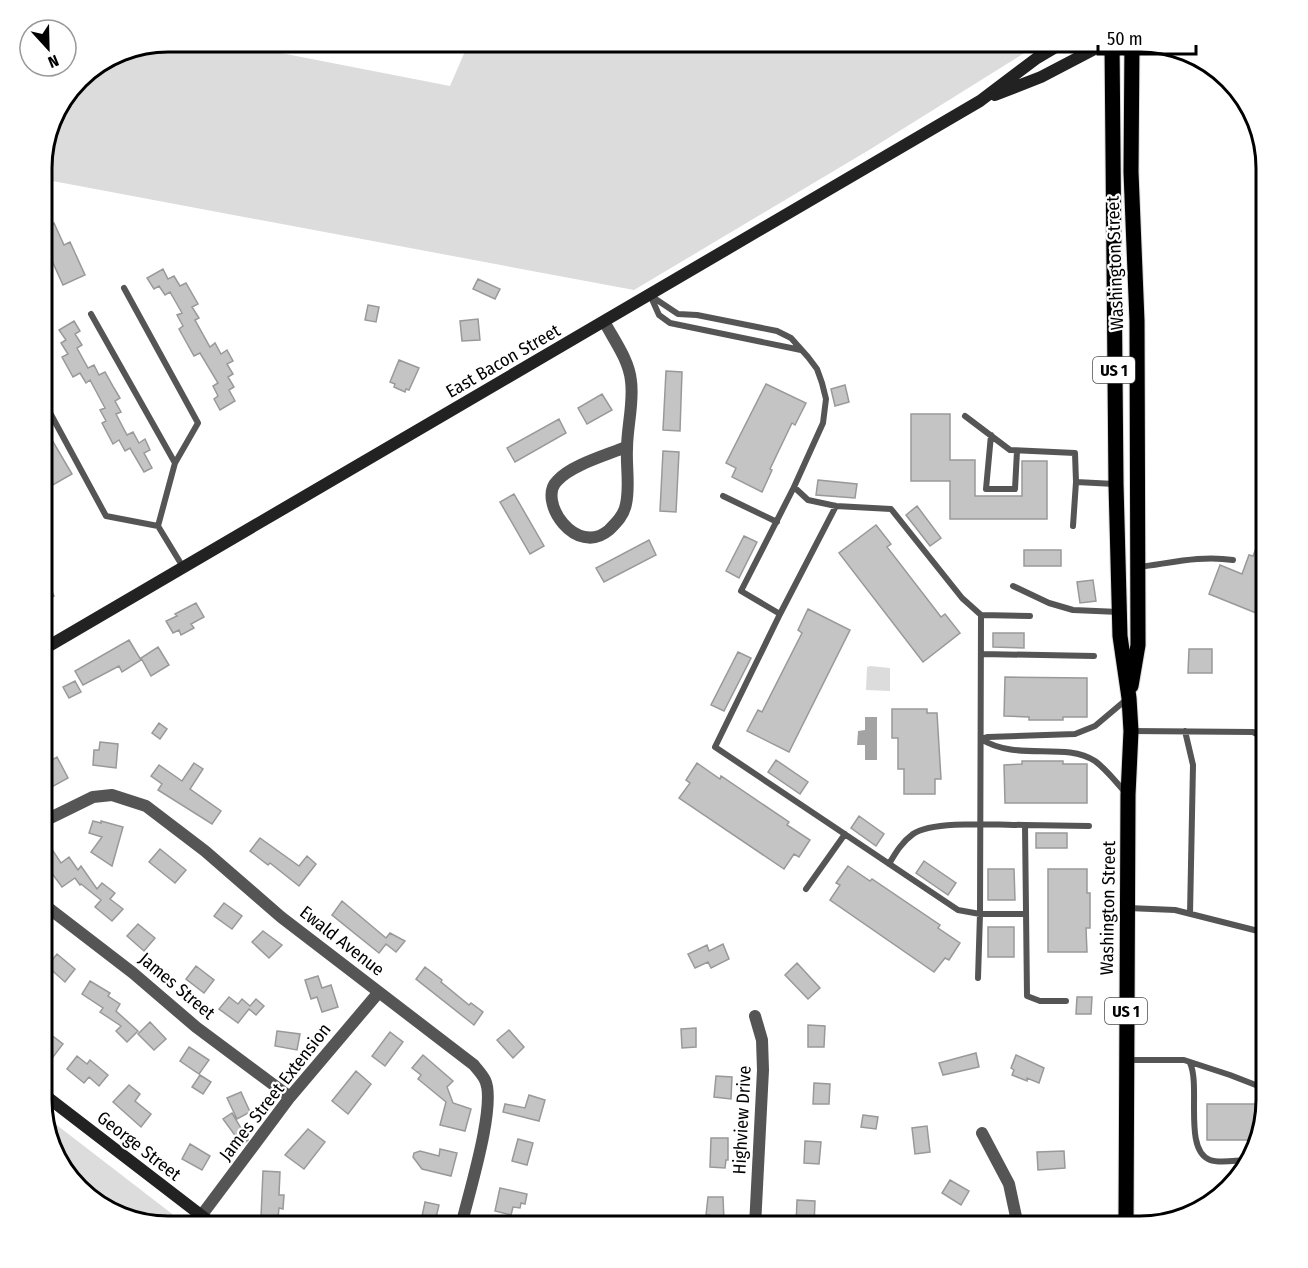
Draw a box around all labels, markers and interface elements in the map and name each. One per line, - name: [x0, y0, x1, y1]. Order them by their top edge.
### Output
- north arrow: [18, 18, 78, 78]
- scale bar: [1098, 18, 1196, 56]
- text: 50 m: [1107, 28, 1143, 50]
- text: N: [45, 51, 61, 72]
- street label: Washington Street: [1102, 195, 1128, 331]
- street label: East Bacon Street: [442, 319, 564, 403]
- road number: US 1: [1093, 357, 1135, 383]
- street label: Washington Street: [1096, 841, 1120, 975]
- street label: Ewald Avenue: [295, 901, 389, 981]
- street label: James Street: [134, 948, 220, 1024]
- road number: US 1: [1105, 998, 1147, 1024]
- street label: James Street Extension: [215, 1019, 335, 1165]
- street label: Highview Drive: [728, 1065, 756, 1175]
- street label: George Street: [93, 1106, 185, 1186]

